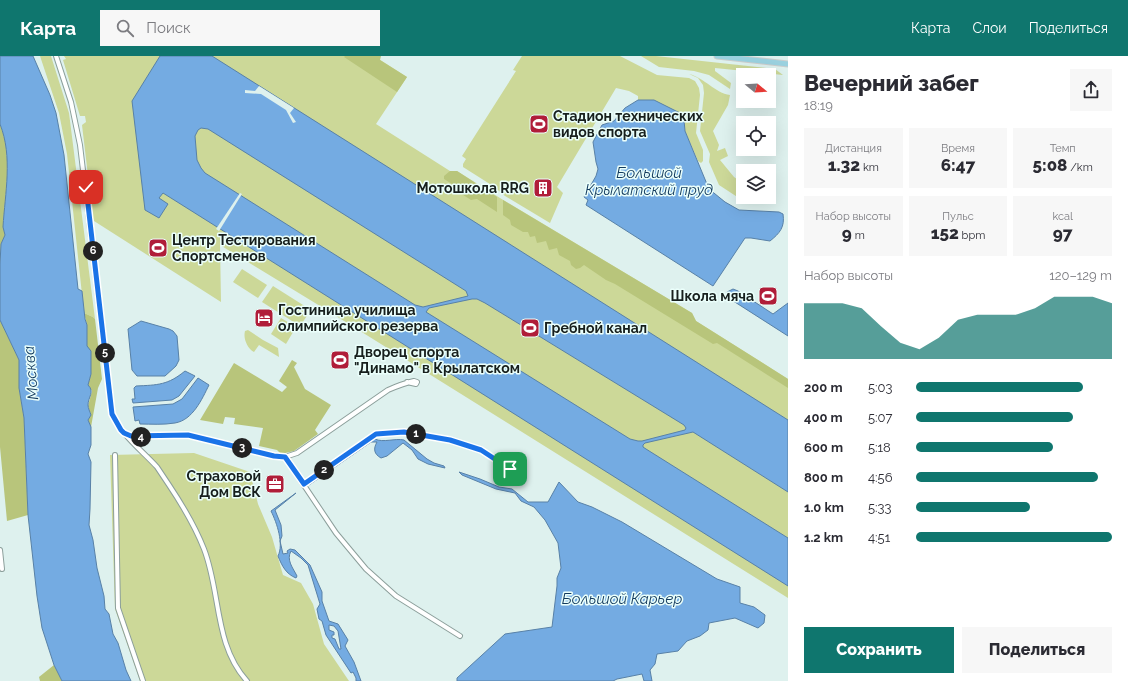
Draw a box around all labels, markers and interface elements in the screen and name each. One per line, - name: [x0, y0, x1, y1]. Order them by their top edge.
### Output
- search box: [100, 10, 380, 46]
- text: Карта: [20, 17, 76, 39]
- icon: search: [114, 17, 136, 39]
- text: Поиск: [146, 19, 191, 37]
- text: Карта: [911, 20, 950, 36]
- text: Слои: [972, 20, 1007, 36]
- text: Поделиться: [1029, 20, 1108, 36]
- north arrow: [736, 68, 776, 108]
- map controls: [736, 68, 776, 204]
- button: share: [1070, 69, 1112, 111]
- text: Вечерний забег: [804, 70, 979, 96]
- text: 18:19: [804, 98, 833, 113]
- place label: Стадион технических видов спорта: [553, 108, 704, 140]
- sports icon: Стадион технических видов спорта: [528, 113, 550, 135]
- button: locate: [736, 116, 776, 156]
- text: Дистанция: [825, 142, 882, 155]
- text: Время: [941, 142, 975, 155]
- text: Темп: [1050, 142, 1076, 155]
- text: 1.32: [828, 155, 860, 175]
- text: 6:47: [941, 155, 975, 175]
- text: 5:08: [1033, 155, 1067, 175]
- text: km: [860, 161, 879, 174]
- text: /km: [1067, 161, 1093, 174]
- water label: Большой Крылатский пруд: [585, 164, 713, 199]
- button: layers: [736, 164, 776, 204]
- pin: [69, 170, 103, 204]
- icon: check: [75, 176, 97, 198]
- building icon: Мотошкола RRG: [532, 177, 554, 199]
- place label: Мотошкола RRG: [417, 180, 529, 196]
- text: Набор высоты: [816, 210, 891, 223]
- text: Пульс: [942, 210, 974, 223]
- text: kcal: [1052, 210, 1073, 223]
- text: 9: [842, 223, 852, 243]
- text: 152: [931, 223, 959, 243]
- text: 97: [1053, 223, 1073, 243]
- text: m: [852, 229, 865, 242]
- text: bpm: [959, 229, 985, 242]
- place label: Центр Тестирования Спортсменов: [172, 232, 316, 264]
- sports icon: Центр Тестирования Спортсменов: [147, 237, 169, 259]
- pin: 6: [83, 241, 103, 261]
- text: 6: [90, 244, 96, 257]
- text: Набор высоты: [804, 268, 893, 283]
- text: 120–129 m: [1049, 268, 1112, 283]
- sports icon: Школа мяча: [757, 285, 779, 307]
- place label: Школа мяча: [670, 288, 754, 304]
- place label: Гостиница училища олимпийского резерва: [278, 302, 438, 334]
- hotel icon: Гостиница училища олимпийского резерва: [253, 307, 275, 329]
- sports icon: Гребной канал: [519, 317, 541, 339]
- place label: Гребной канал: [544, 320, 647, 336]
- pin: 5: [95, 343, 115, 363]
- place label: Дворец спорта "Динамо" в Крылатском: [354, 344, 520, 376]
- water label: Москва: [20, 345, 42, 401]
- text: 5: [102, 346, 108, 359]
- sports icon: Дворец спорта "Динамо" в Крылатском: [329, 349, 351, 371]
- text: 200 m: [804, 380, 843, 395]
- text: 5:03: [868, 380, 892, 395]
- text: 400 m: [804, 410, 843, 425]
- text: 5:07: [868, 410, 892, 425]
- pin: 1: [406, 424, 426, 444]
- pin: 4: [131, 427, 151, 447]
- text: 1: [413, 427, 419, 440]
- text: 4: [138, 430, 144, 443]
- pin: 3: [232, 438, 252, 458]
- text: 600 m: [804, 440, 843, 455]
- text: 5:18: [868, 440, 891, 455]
- text: 3: [239, 441, 245, 454]
- pin: [493, 452, 527, 486]
- icon: arrive: [499, 458, 521, 480]
- pin: 2: [314, 460, 334, 480]
- text: 2: [321, 463, 327, 476]
- place label: Страховой Дом ВСК: [187, 468, 261, 500]
- text: 800 m: [804, 470, 843, 485]
- text: 4:56: [868, 470, 892, 485]
- office icon: Страховой Дом ВСК: [264, 473, 286, 495]
- text: 1.0 km: [804, 500, 844, 515]
- text: 5:33: [868, 500, 891, 515]
- text: 1.2 km: [804, 530, 843, 545]
- text: 4:51: [868, 530, 890, 545]
- water label: Большой Карьер: [562, 590, 682, 608]
- button: Сохранить: [804, 627, 954, 673]
- button: Поделиться: [962, 627, 1112, 673]

